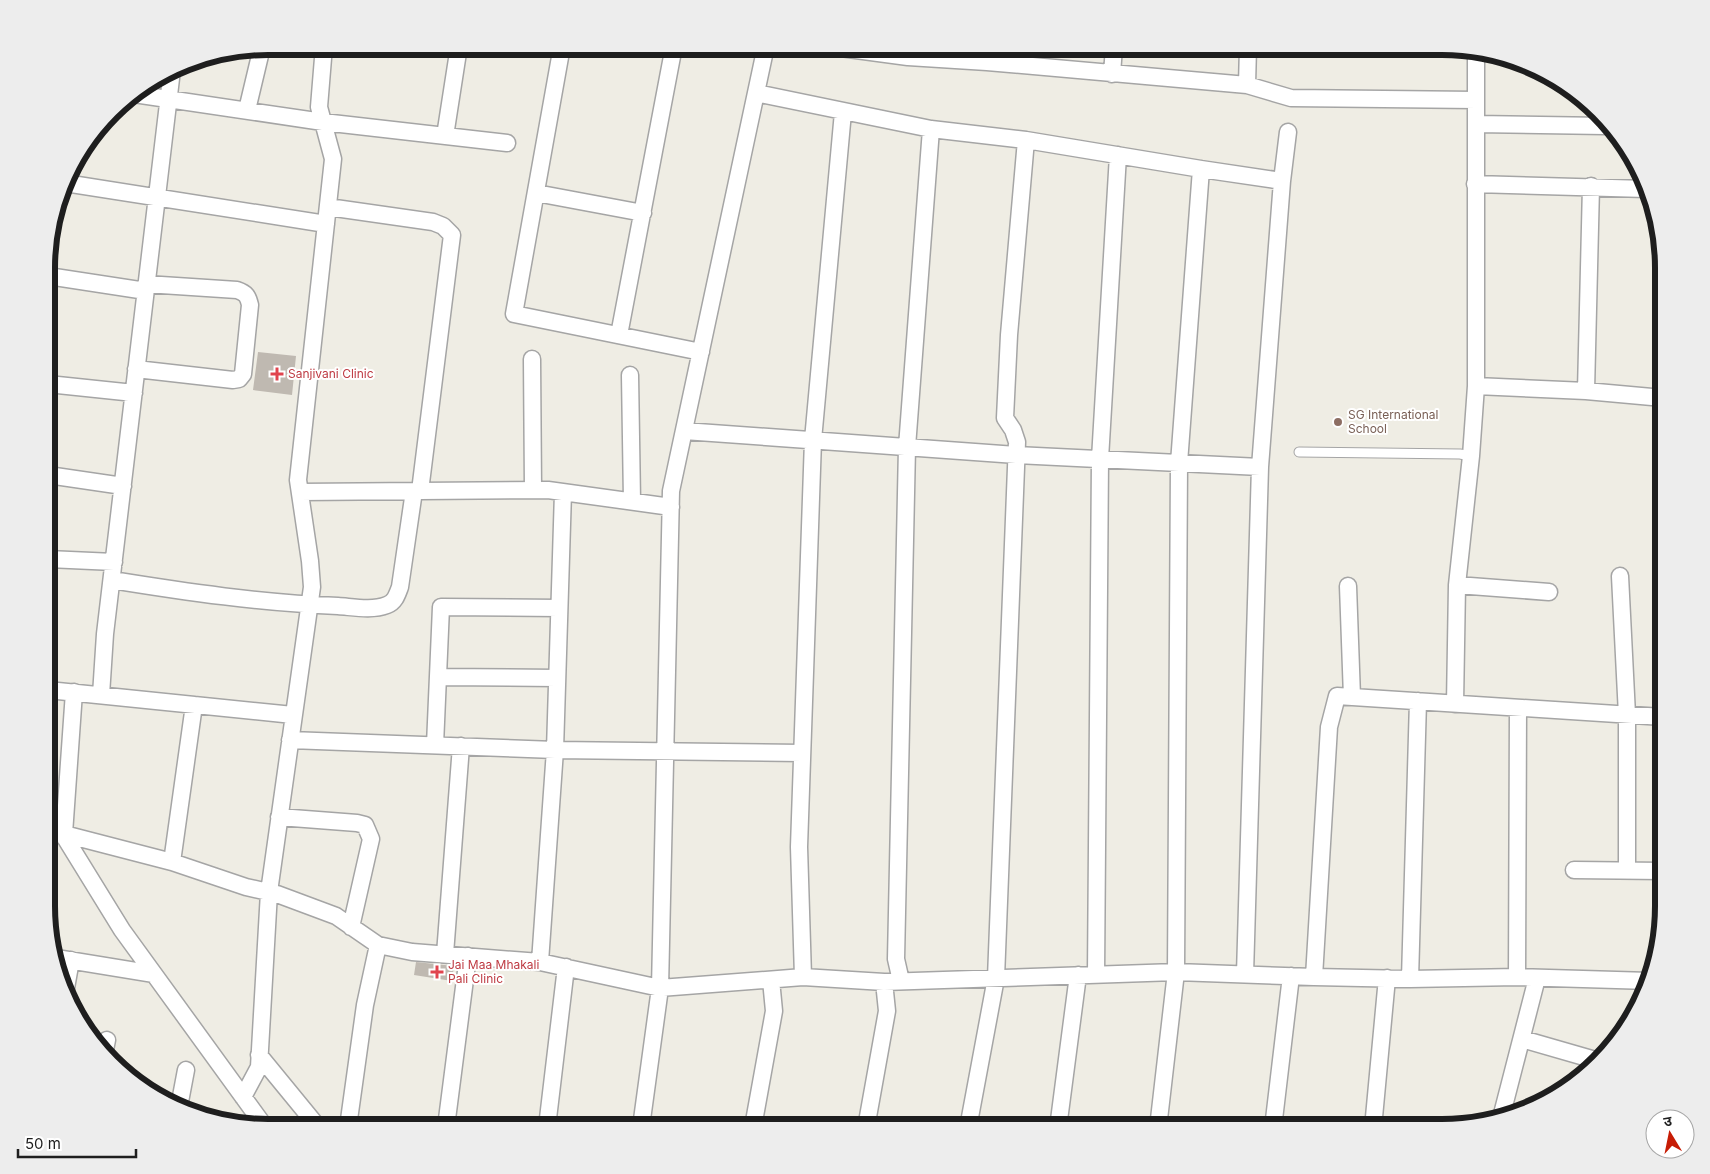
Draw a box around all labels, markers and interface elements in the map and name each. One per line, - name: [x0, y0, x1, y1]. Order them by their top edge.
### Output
- place label: Sanjivani Clinic: [288, 366, 374, 381]
- marker: Sanjivani Clinic: [270, 367, 284, 381]
- place label: SG International School: [1348, 407, 1438, 436]
- marker: SG International School: [1332, 416, 1344, 428]
- place label: Jai Maa Mhakali Pali Clinic: [448, 957, 539, 986]
- marker: Jai Maa Mhakali Pali Clinic: [430, 965, 444, 979]
- north arrow: [1645, 1109, 1695, 1159]
- text: उ: [1662, 1111, 1674, 1130]
- scale bar: [18, 1126, 135, 1158]
- text: 50 m: [25, 1134, 61, 1153]

